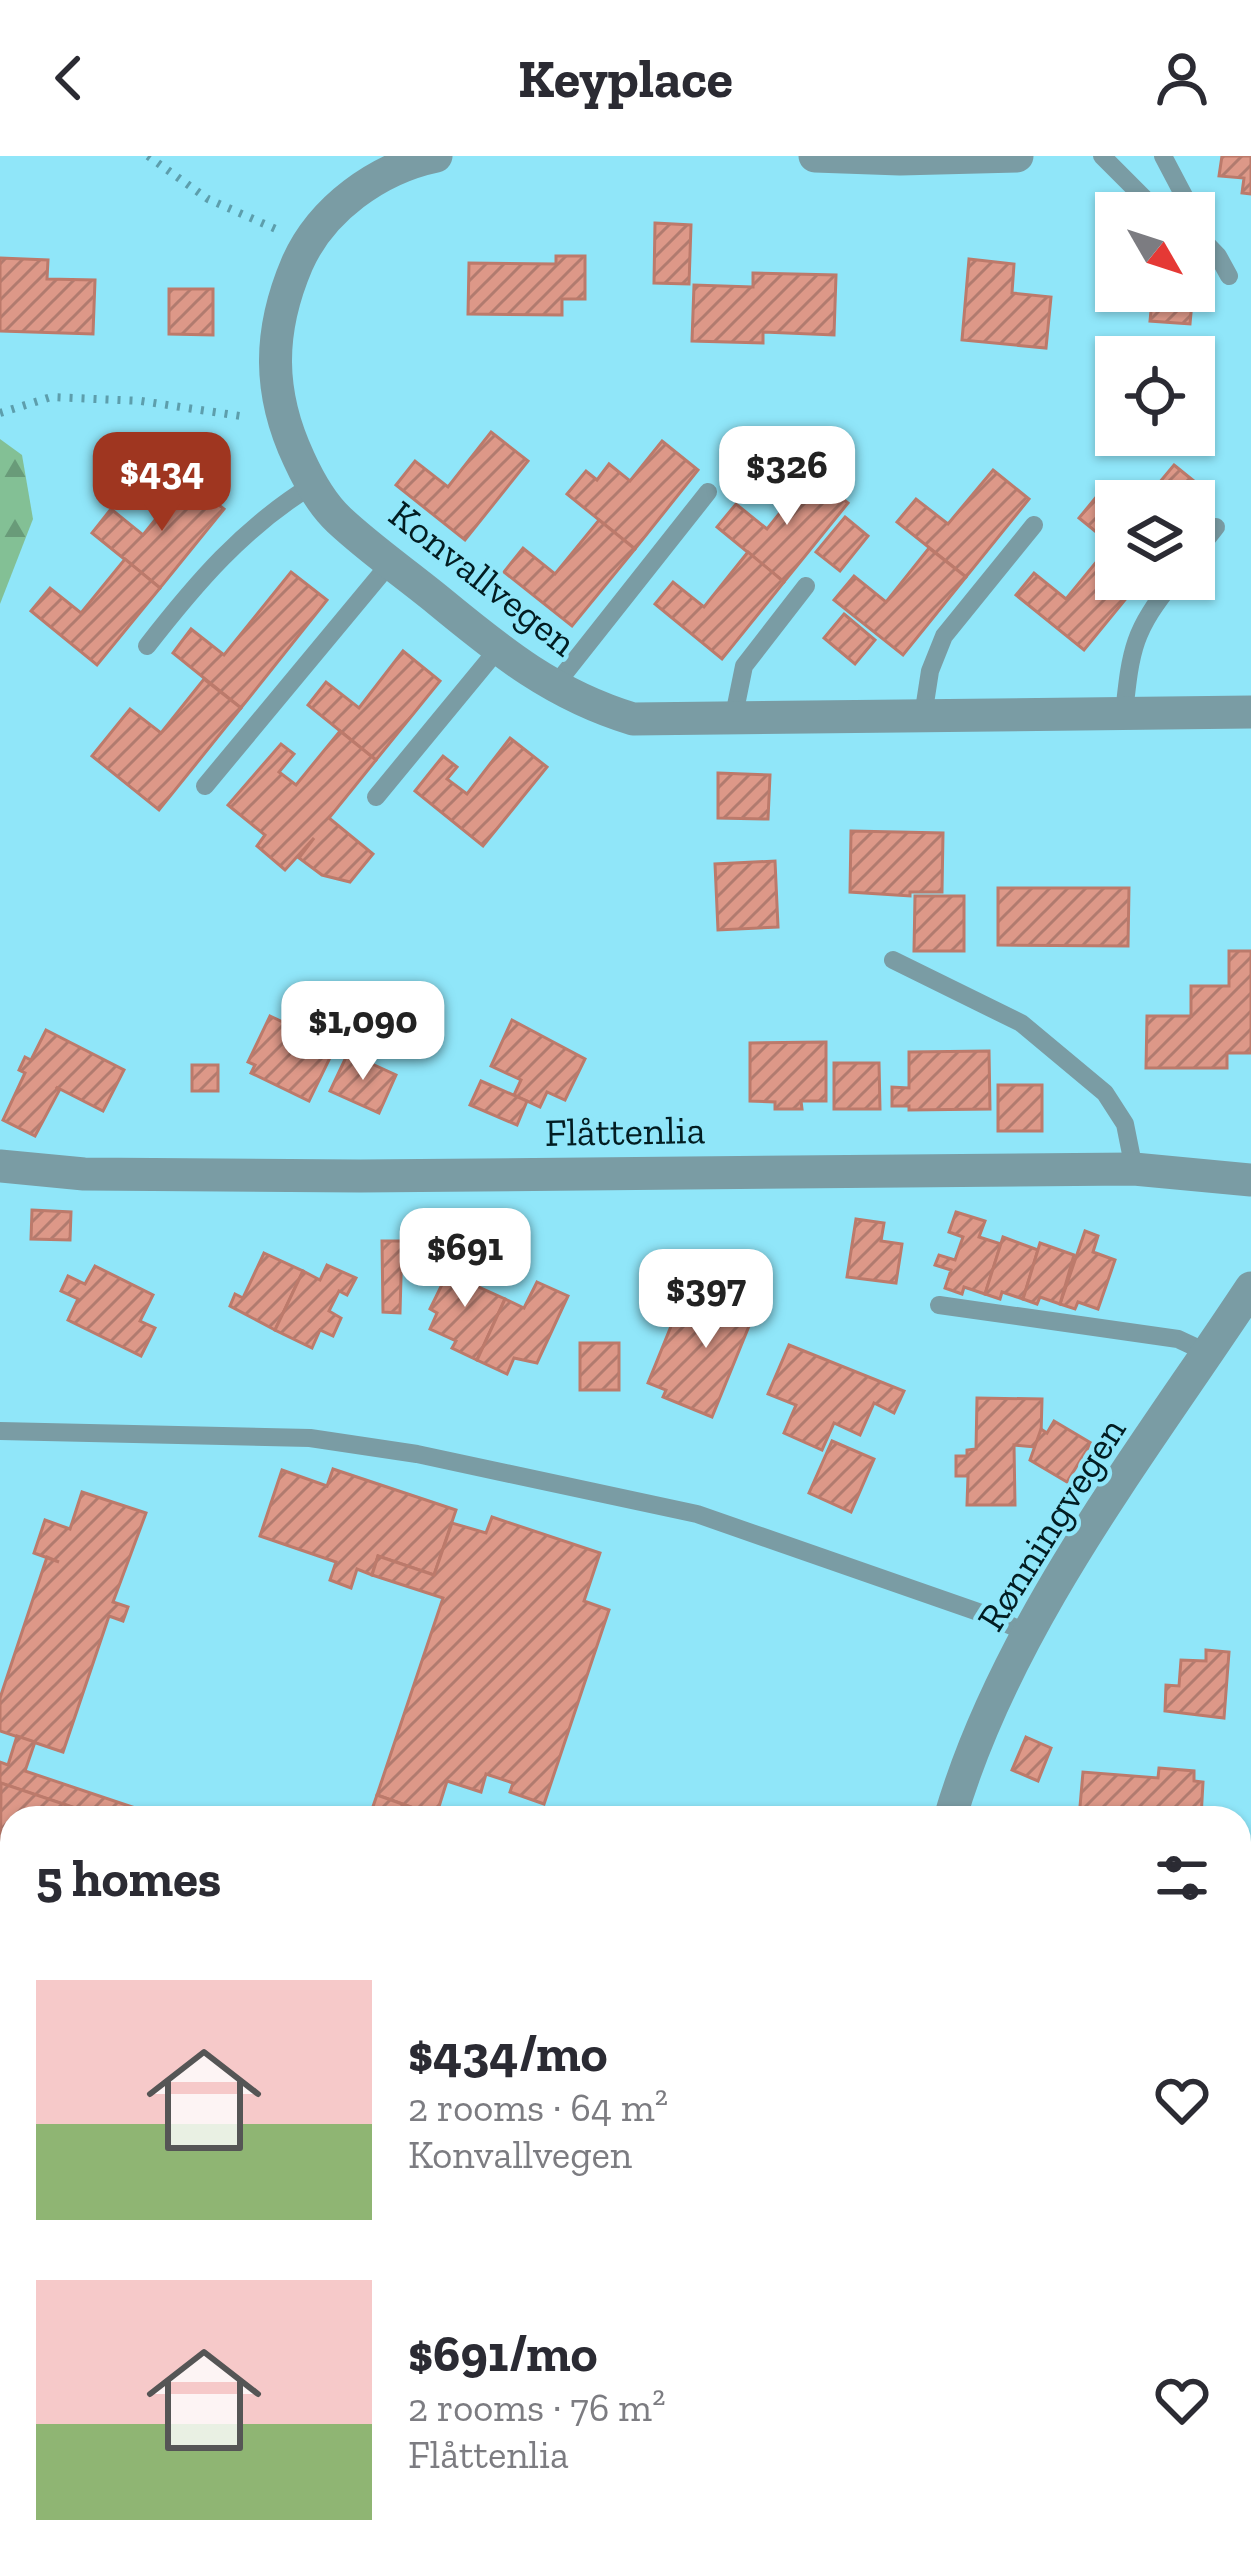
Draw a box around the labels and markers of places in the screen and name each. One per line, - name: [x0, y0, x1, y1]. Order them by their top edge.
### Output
- pin: $326: [716, 426, 858, 528]
- pin: $434: [91, 432, 233, 534]
- pin: $1,090: [265, 981, 461, 1083]
- pin: $691: [394, 1208, 536, 1310]
- pin: $397: [635, 1249, 777, 1351]

